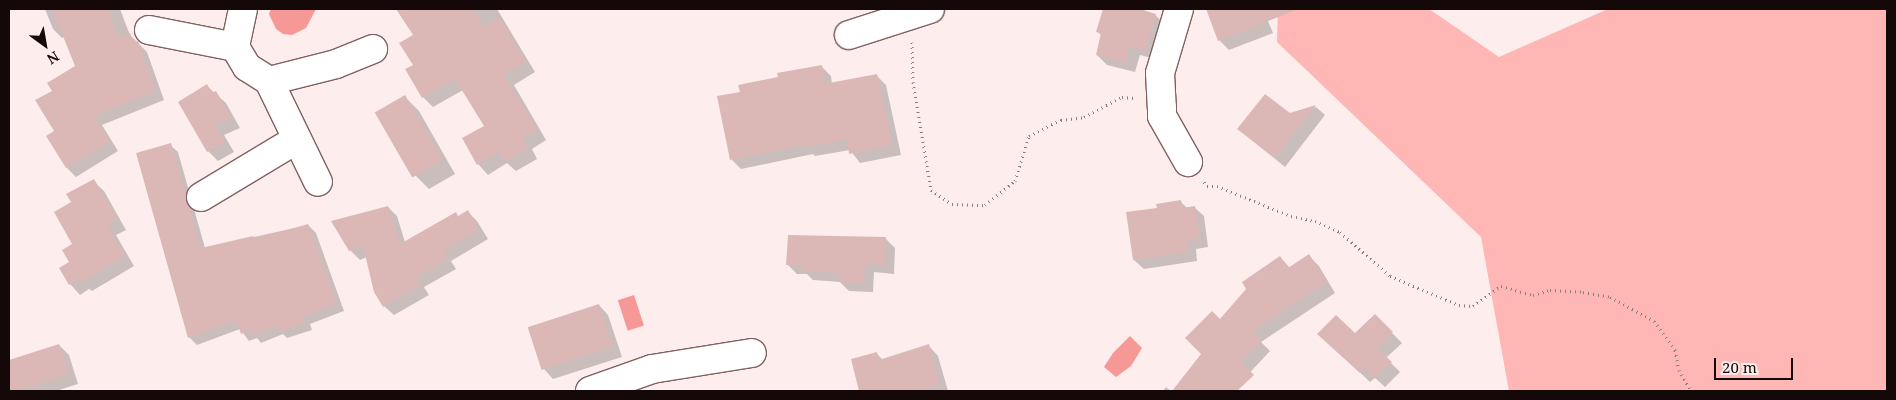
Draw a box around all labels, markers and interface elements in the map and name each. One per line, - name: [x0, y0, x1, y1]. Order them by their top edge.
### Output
- north arrow: [20, 20, 70, 70]
- text: N: [44, 47, 63, 69]
- scale bar: [1716, 348, 1795, 380]
- text: 20 m: [1722, 357, 1757, 377]

